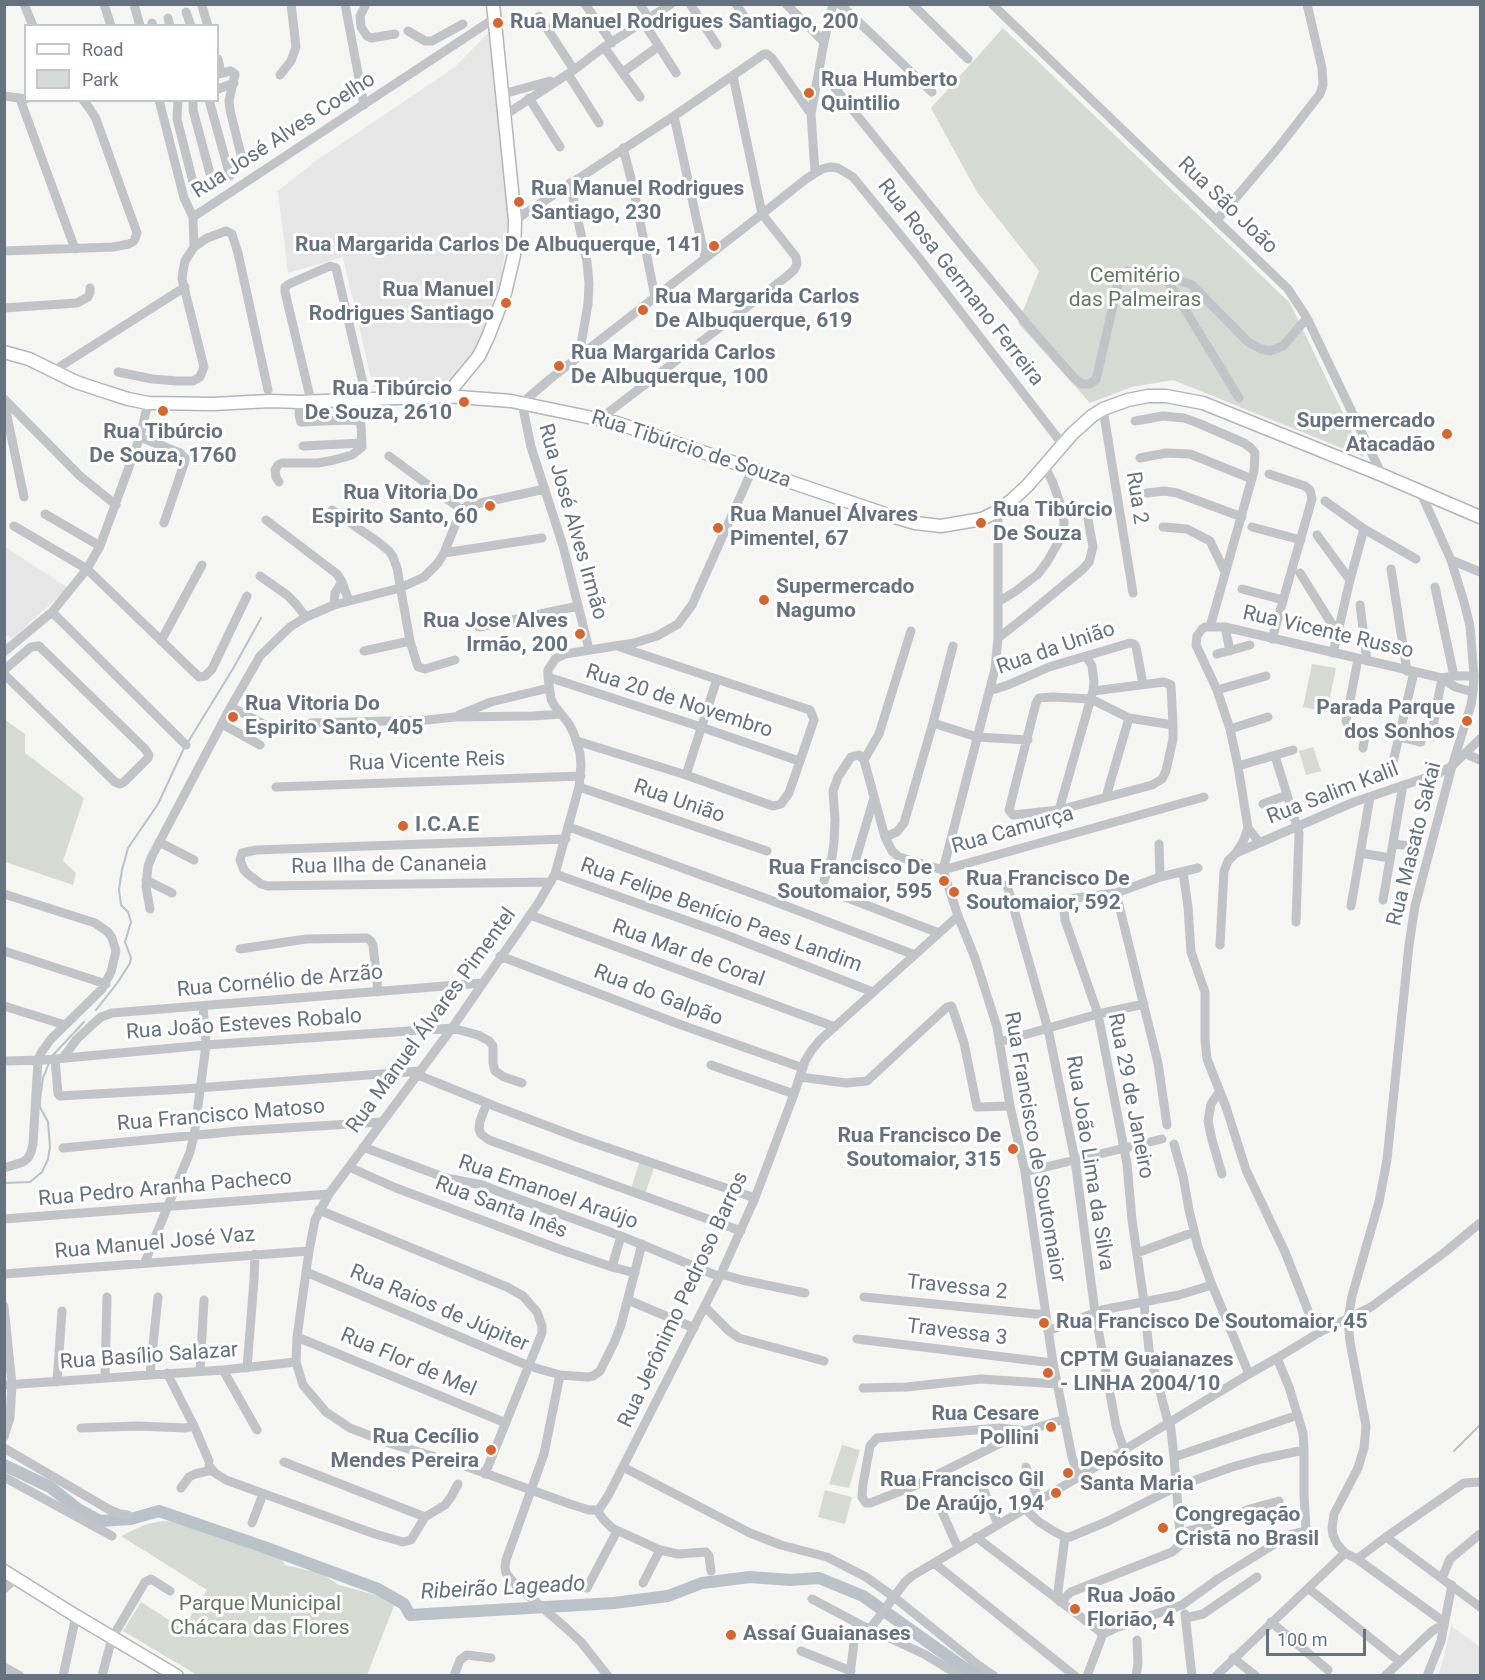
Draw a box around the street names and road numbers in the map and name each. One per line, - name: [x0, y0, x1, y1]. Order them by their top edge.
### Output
- street label: Rua José Alves Coelho: [188, 67, 380, 205]
- street label: Rua São João: [1172, 152, 1282, 260]
- street label: Rua Rosa Germano Ferreira: [871, 175, 1049, 391]
- street label: Rua Tibúrcio de Souza: [588, 406, 794, 494]
- street label: Rua José Alves Irmão: [532, 421, 612, 623]
- street label: Rua 2: [1119, 470, 1153, 526]
- street label: Rua Vicente Russo: [1240, 601, 1416, 665]
- street label: Rua da União: [994, 617, 1118, 681]
- street label: Rua 20 de Novembro: [582, 660, 776, 744]
- street label: Rua Vicente Reis: [348, 747, 506, 777]
- street label: Rua Salim Kalil: [1264, 757, 1402, 831]
- street label: Rua Masato Sakai: [1382, 759, 1448, 929]
- street label: Rua União: [630, 775, 728, 829]
- street label: Rua Camurça: [949, 802, 1077, 860]
- street label: Rua Ilha de Cananeia: [291, 852, 487, 880]
- street label: Rua Felipe Benício Paes Landim: [577, 853, 865, 979]
- street label: Rua Manuel Álvares Pimentel: [342, 903, 522, 1139]
- street label: Rua Mar de Coral: [608, 915, 768, 993]
- street label: Rua Cornélio de Arzão: [176, 960, 384, 1004]
- street label: Rua do Galpão: [590, 960, 726, 1032]
- street label: Rua João Esteves Robalo: [125, 1004, 363, 1046]
- street label: Rua Francisco de Soutomaior: [998, 1010, 1070, 1284]
- street label: Rua 29 de Janeiro: [1102, 1011, 1158, 1181]
- street label: Rua João Lima da Silva: [1060, 1054, 1118, 1272]
- street label: Rua Francisco Matoso: [116, 1094, 326, 1138]
- street label: Rua Emanoel Araújo: [455, 1150, 641, 1236]
- street label: Rua Pedro Aranha Pacheco: [37, 1165, 293, 1213]
- street label: Rua Jerônimo Pedroso Barros: [614, 1168, 754, 1432]
- street label: Rua Santa Inês: [431, 1171, 571, 1245]
- street label: Rua Manuel José Vaz: [54, 1223, 256, 1265]
- street label: Rua Raios de Júpiter: [346, 1260, 532, 1358]
- street label: Travessa 2: [905, 1270, 1009, 1306]
- street label: Travessa 3: [905, 1314, 1009, 1352]
- street label: Rua Flor de Mel: [336, 1323, 480, 1403]
- street label: Rua Basílio Salazar: [59, 1338, 239, 1376]

